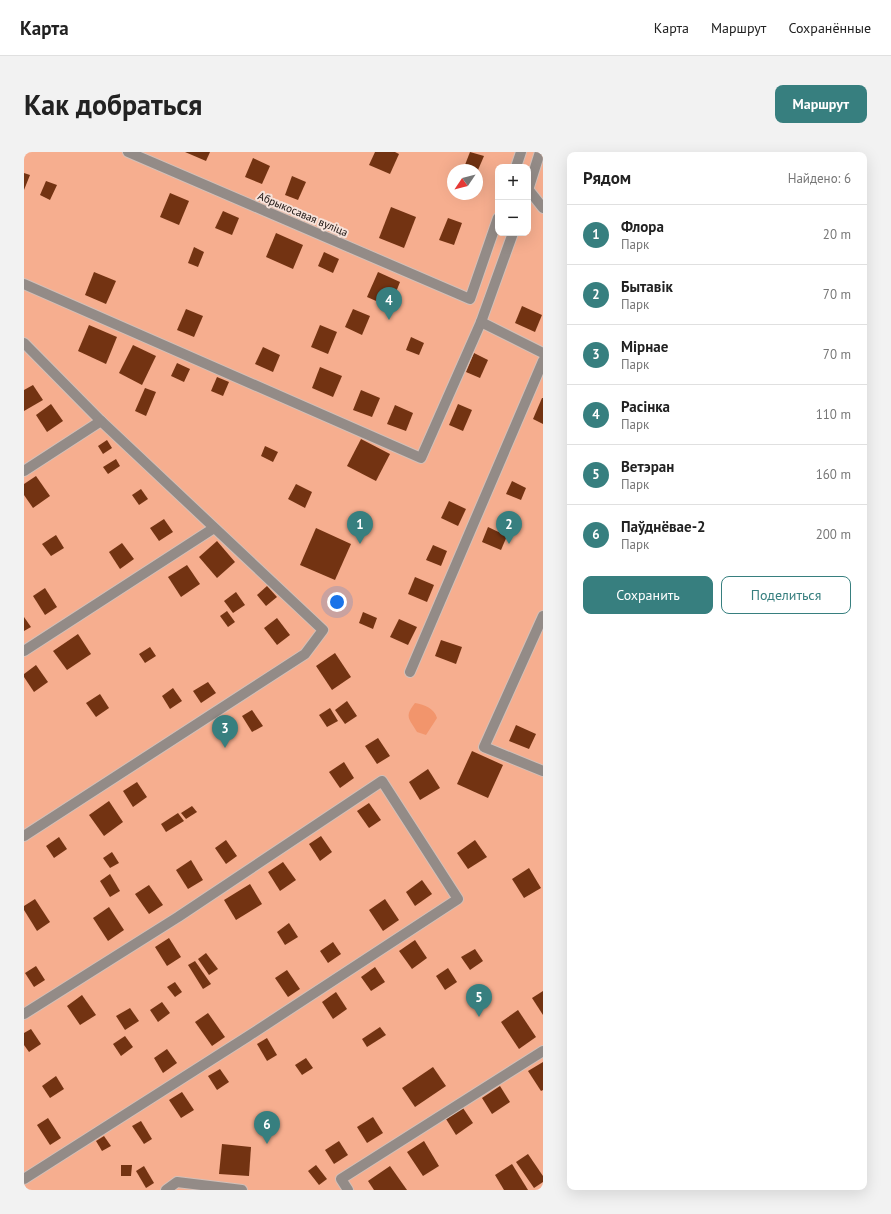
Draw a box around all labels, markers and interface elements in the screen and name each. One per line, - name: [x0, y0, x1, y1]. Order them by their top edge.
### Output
- text: Карта: [20, 16, 69, 40]
- text: Карта: [654, 19, 689, 37]
- text: Маршрут: [711, 19, 766, 37]
- text: Сохранённые: [788, 19, 871, 37]
- button: Маршрут: [775, 85, 867, 123]
- text: Как добраться: [24, 86, 202, 123]
- north arrow: [447, 164, 483, 200]
- map controls: [495, 164, 531, 236]
- button: +: [495, 164, 531, 200]
- text: Рядом: [583, 167, 631, 189]
- text: Найдено: 6: [788, 170, 851, 187]
- street label: Абрыкосавая вуліца: [256, 189, 350, 239]
- button: −: [495, 200, 531, 236]
- text: Флора: [621, 217, 664, 236]
- text: 1: [592, 226, 600, 243]
- text: 20 m: [823, 226, 851, 243]
- text: Парк: [621, 236, 649, 253]
- text: Бытавік: [621, 277, 673, 296]
- text: 2: [592, 286, 600, 303]
- text: 70 m: [823, 286, 851, 303]
- pin: 4: [376, 287, 402, 320]
- text: Парк: [621, 296, 649, 313]
- text: Мірнае: [621, 337, 668, 356]
- text: 3: [592, 346, 600, 363]
- text: 70 m: [823, 346, 851, 363]
- text: Парк: [621, 356, 649, 373]
- text: Расінка: [621, 397, 670, 416]
- text: 4: [592, 406, 600, 423]
- text: 110 m: [816, 406, 851, 423]
- text: Парк: [621, 416, 649, 433]
- text: Ветэран: [621, 457, 674, 476]
- text: 5: [592, 466, 600, 483]
- text: 160 m: [816, 466, 851, 483]
- text: Парк: [621, 476, 649, 493]
- pin: 1: [347, 511, 373, 544]
- pin: 2: [496, 511, 522, 544]
- text: Паўднёвае-2: [621, 517, 706, 536]
- text: 6: [592, 526, 600, 543]
- text: 200 m: [816, 526, 851, 543]
- text: Парк: [621, 536, 649, 553]
- button: Сохранить: [583, 576, 713, 614]
- button: Поделиться: [721, 576, 851, 614]
- your location: [327, 592, 347, 612]
- pin: 3: [212, 715, 238, 748]
- pin: 5: [466, 984, 492, 1017]
- pin: 6: [254, 1111, 280, 1144]

